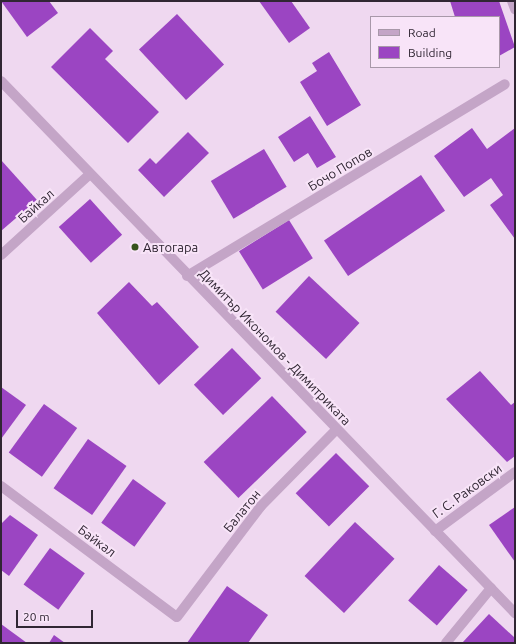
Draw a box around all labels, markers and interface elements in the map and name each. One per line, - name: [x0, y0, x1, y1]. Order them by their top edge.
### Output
- legend: [370, 16, 500, 68]
- text: Road: [408, 26, 436, 39]
- text: Building: [408, 46, 452, 59]
- street label: Бочо Попов: [305, 144, 375, 194]
- street label: Байкал: [15, 186, 57, 226]
- place label: Автогара: [143, 239, 198, 255]
- marker: Автогара: [130, 242, 140, 252]
- street label: Димитър Икономов - Димитриката: [196, 266, 354, 428]
- street label: Г. С. Раковски: [429, 461, 505, 521]
- street label: Балатон: [220, 487, 264, 535]
- street label: Байкал: [75, 522, 119, 560]
- scale bar: [18, 602, 95, 628]
- text: 20 m: [23, 610, 50, 623]

